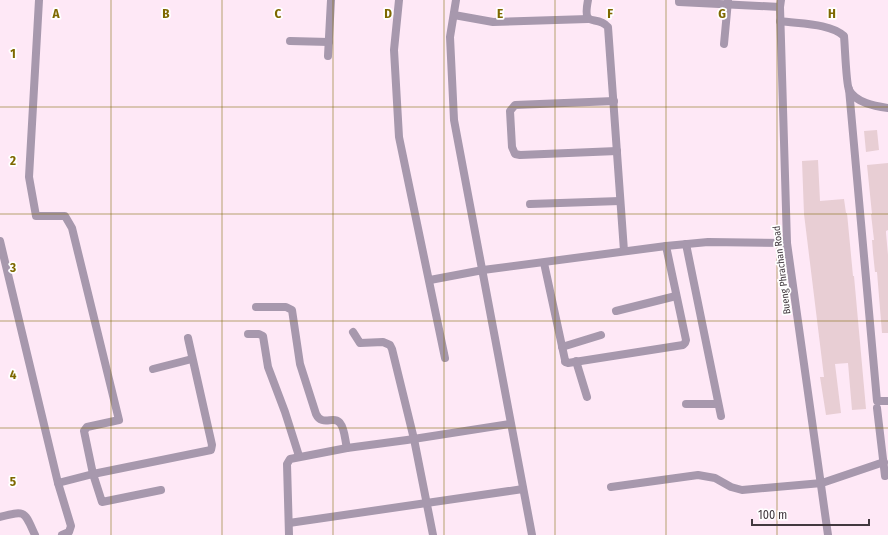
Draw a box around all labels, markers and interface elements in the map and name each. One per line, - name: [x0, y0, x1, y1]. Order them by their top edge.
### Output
- text: A: [51, 6, 60, 21]
- text: B: [162, 6, 170, 21]
- text: C: [275, 6, 282, 21]
- text: D: [384, 6, 392, 21]
- text: E: [497, 6, 503, 21]
- text: F: [607, 6, 613, 21]
- text: G: [718, 6, 726, 21]
- text: H: [828, 6, 836, 21]
- text: 1: [10, 46, 16, 61]
- text: 2: [9, 153, 16, 168]
- street label: Bueng Phrachan Road: [771, 225, 793, 315]
- text: 3: [9, 260, 16, 275]
- text: 4: [10, 367, 17, 382]
- text: 5: [10, 474, 16, 489]
- scale bar: [752, 501, 869, 527]
- text: 100 m: [758, 508, 787, 522]

